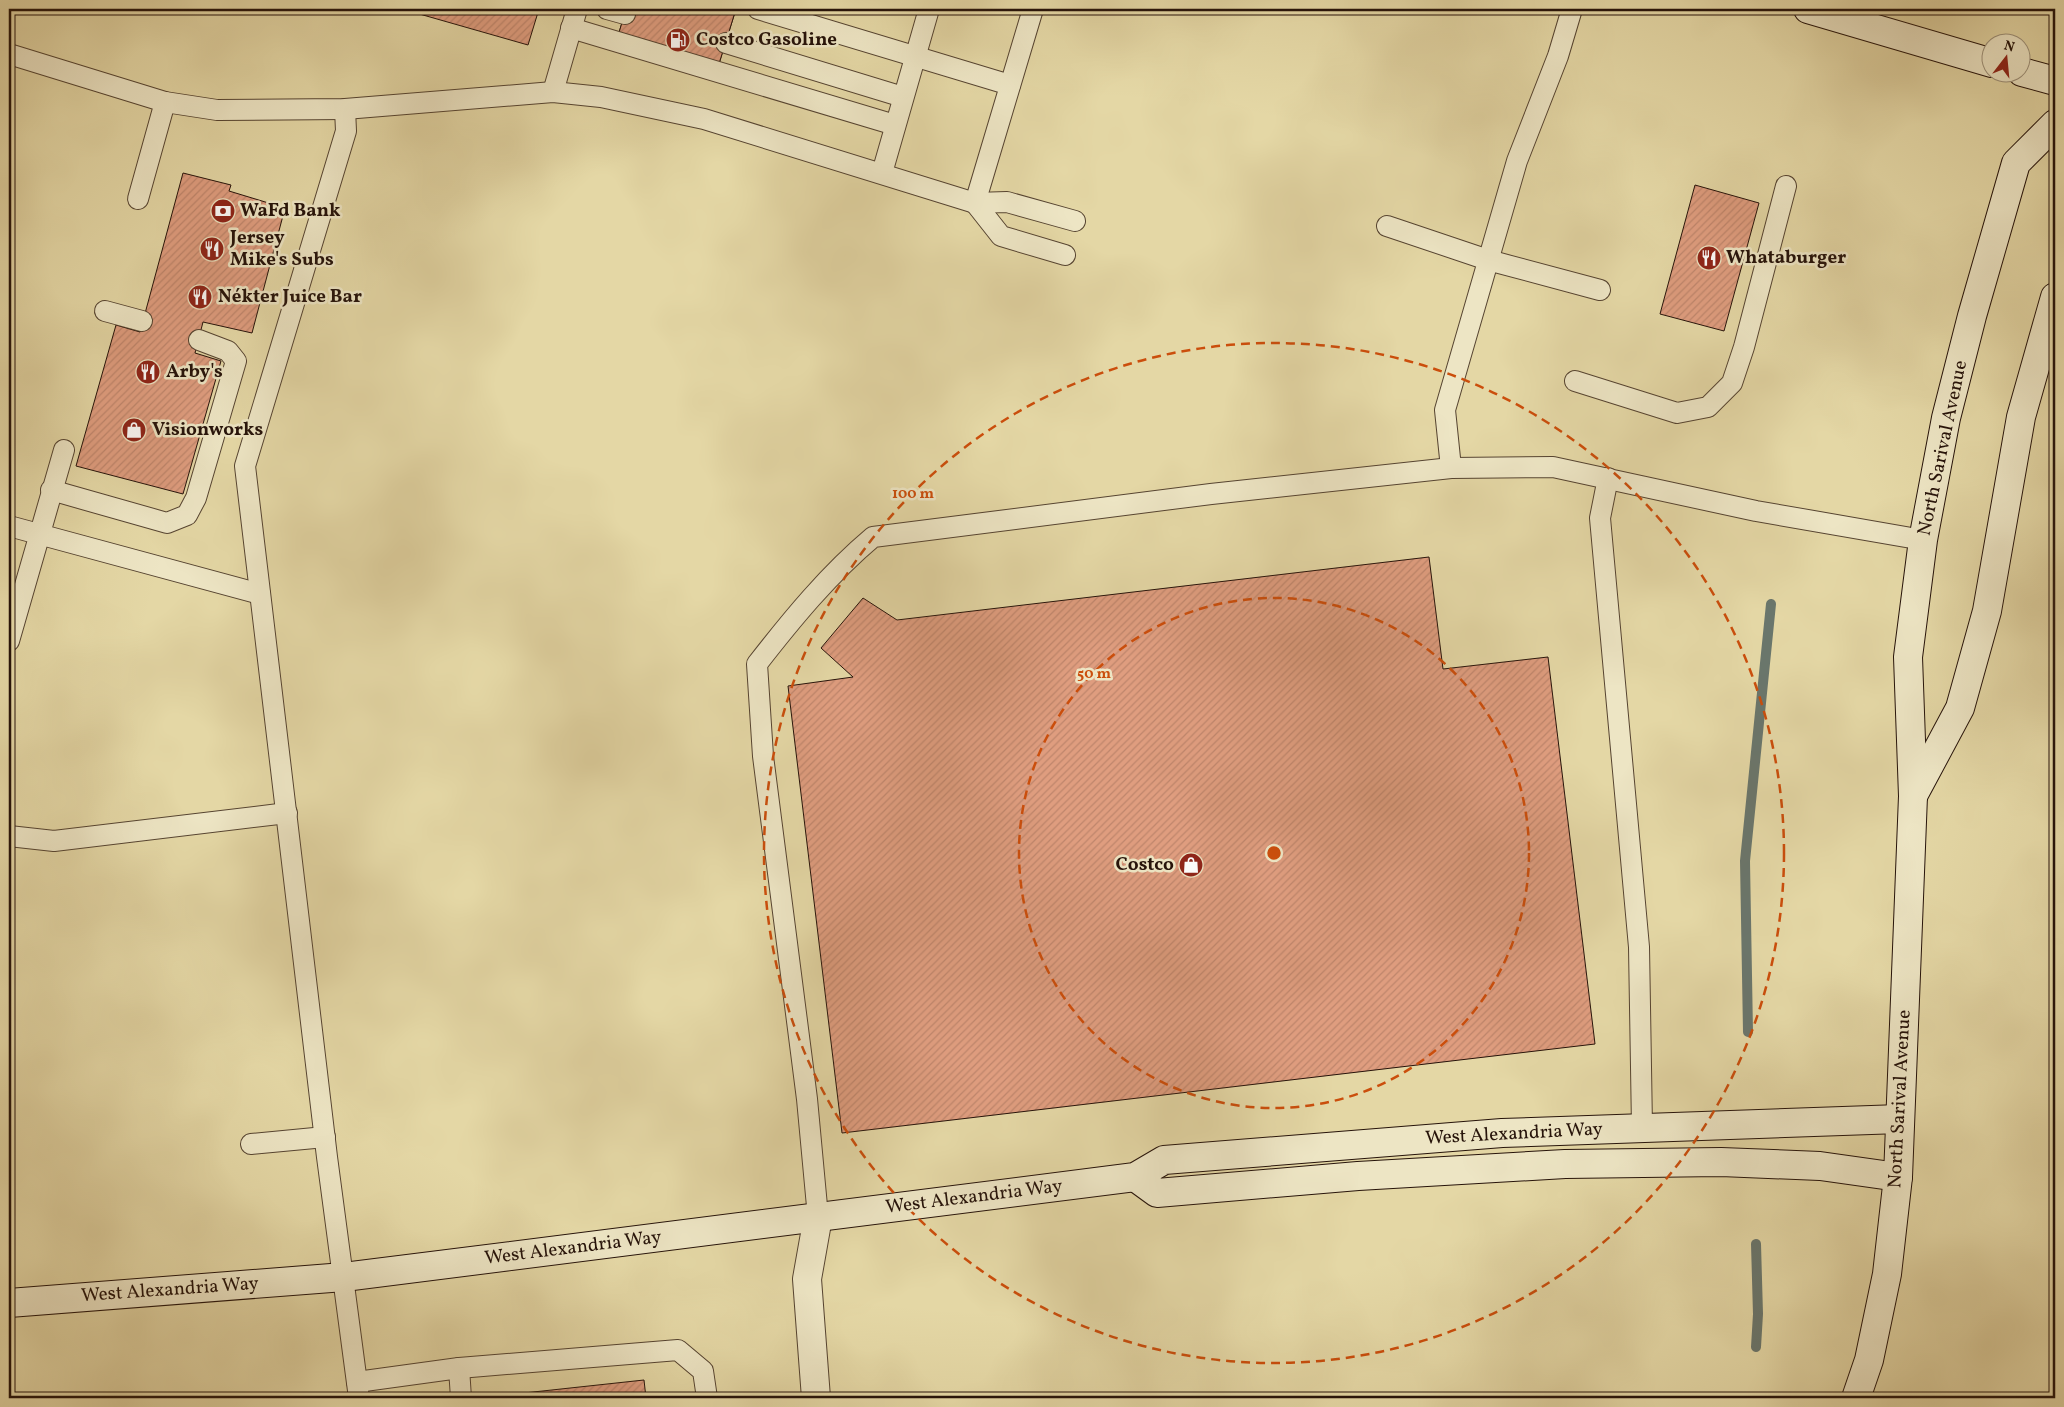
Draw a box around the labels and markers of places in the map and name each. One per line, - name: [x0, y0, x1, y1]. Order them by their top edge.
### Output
- fuel station icon: Costco Gasoline: [665, 27, 691, 53]
- place label: Costco Gasoline: [696, 27, 837, 53]
- bank icon: WaFd Bank: [210, 198, 236, 224]
- place label: WaFd Bank: [240, 198, 341, 224]
- place label: Jersey Mike's Subs: [229, 225, 334, 273]
- restaurant icon: Jersey Mike's Subs: [199, 236, 225, 262]
- restaurant icon: Whataburger: [1696, 245, 1722, 271]
- place label: Whataburger: [1726, 245, 1846, 271]
- restaurant icon: Nékter Juice Bar: [187, 284, 213, 310]
- place label: Nékter Juice Bar: [218, 284, 362, 310]
- restaurant icon: Arby's: [135, 359, 161, 385]
- place label: Arby's: [166, 359, 223, 385]
- shop icon: Visionworks: [121, 417, 147, 443]
- place label: Visionworks: [152, 417, 263, 443]
- centre of rings: [1265, 844, 1283, 862]
- place label: Costco: [1116, 852, 1174, 878]
- shop icon: Costco: [1178, 852, 1204, 878]

